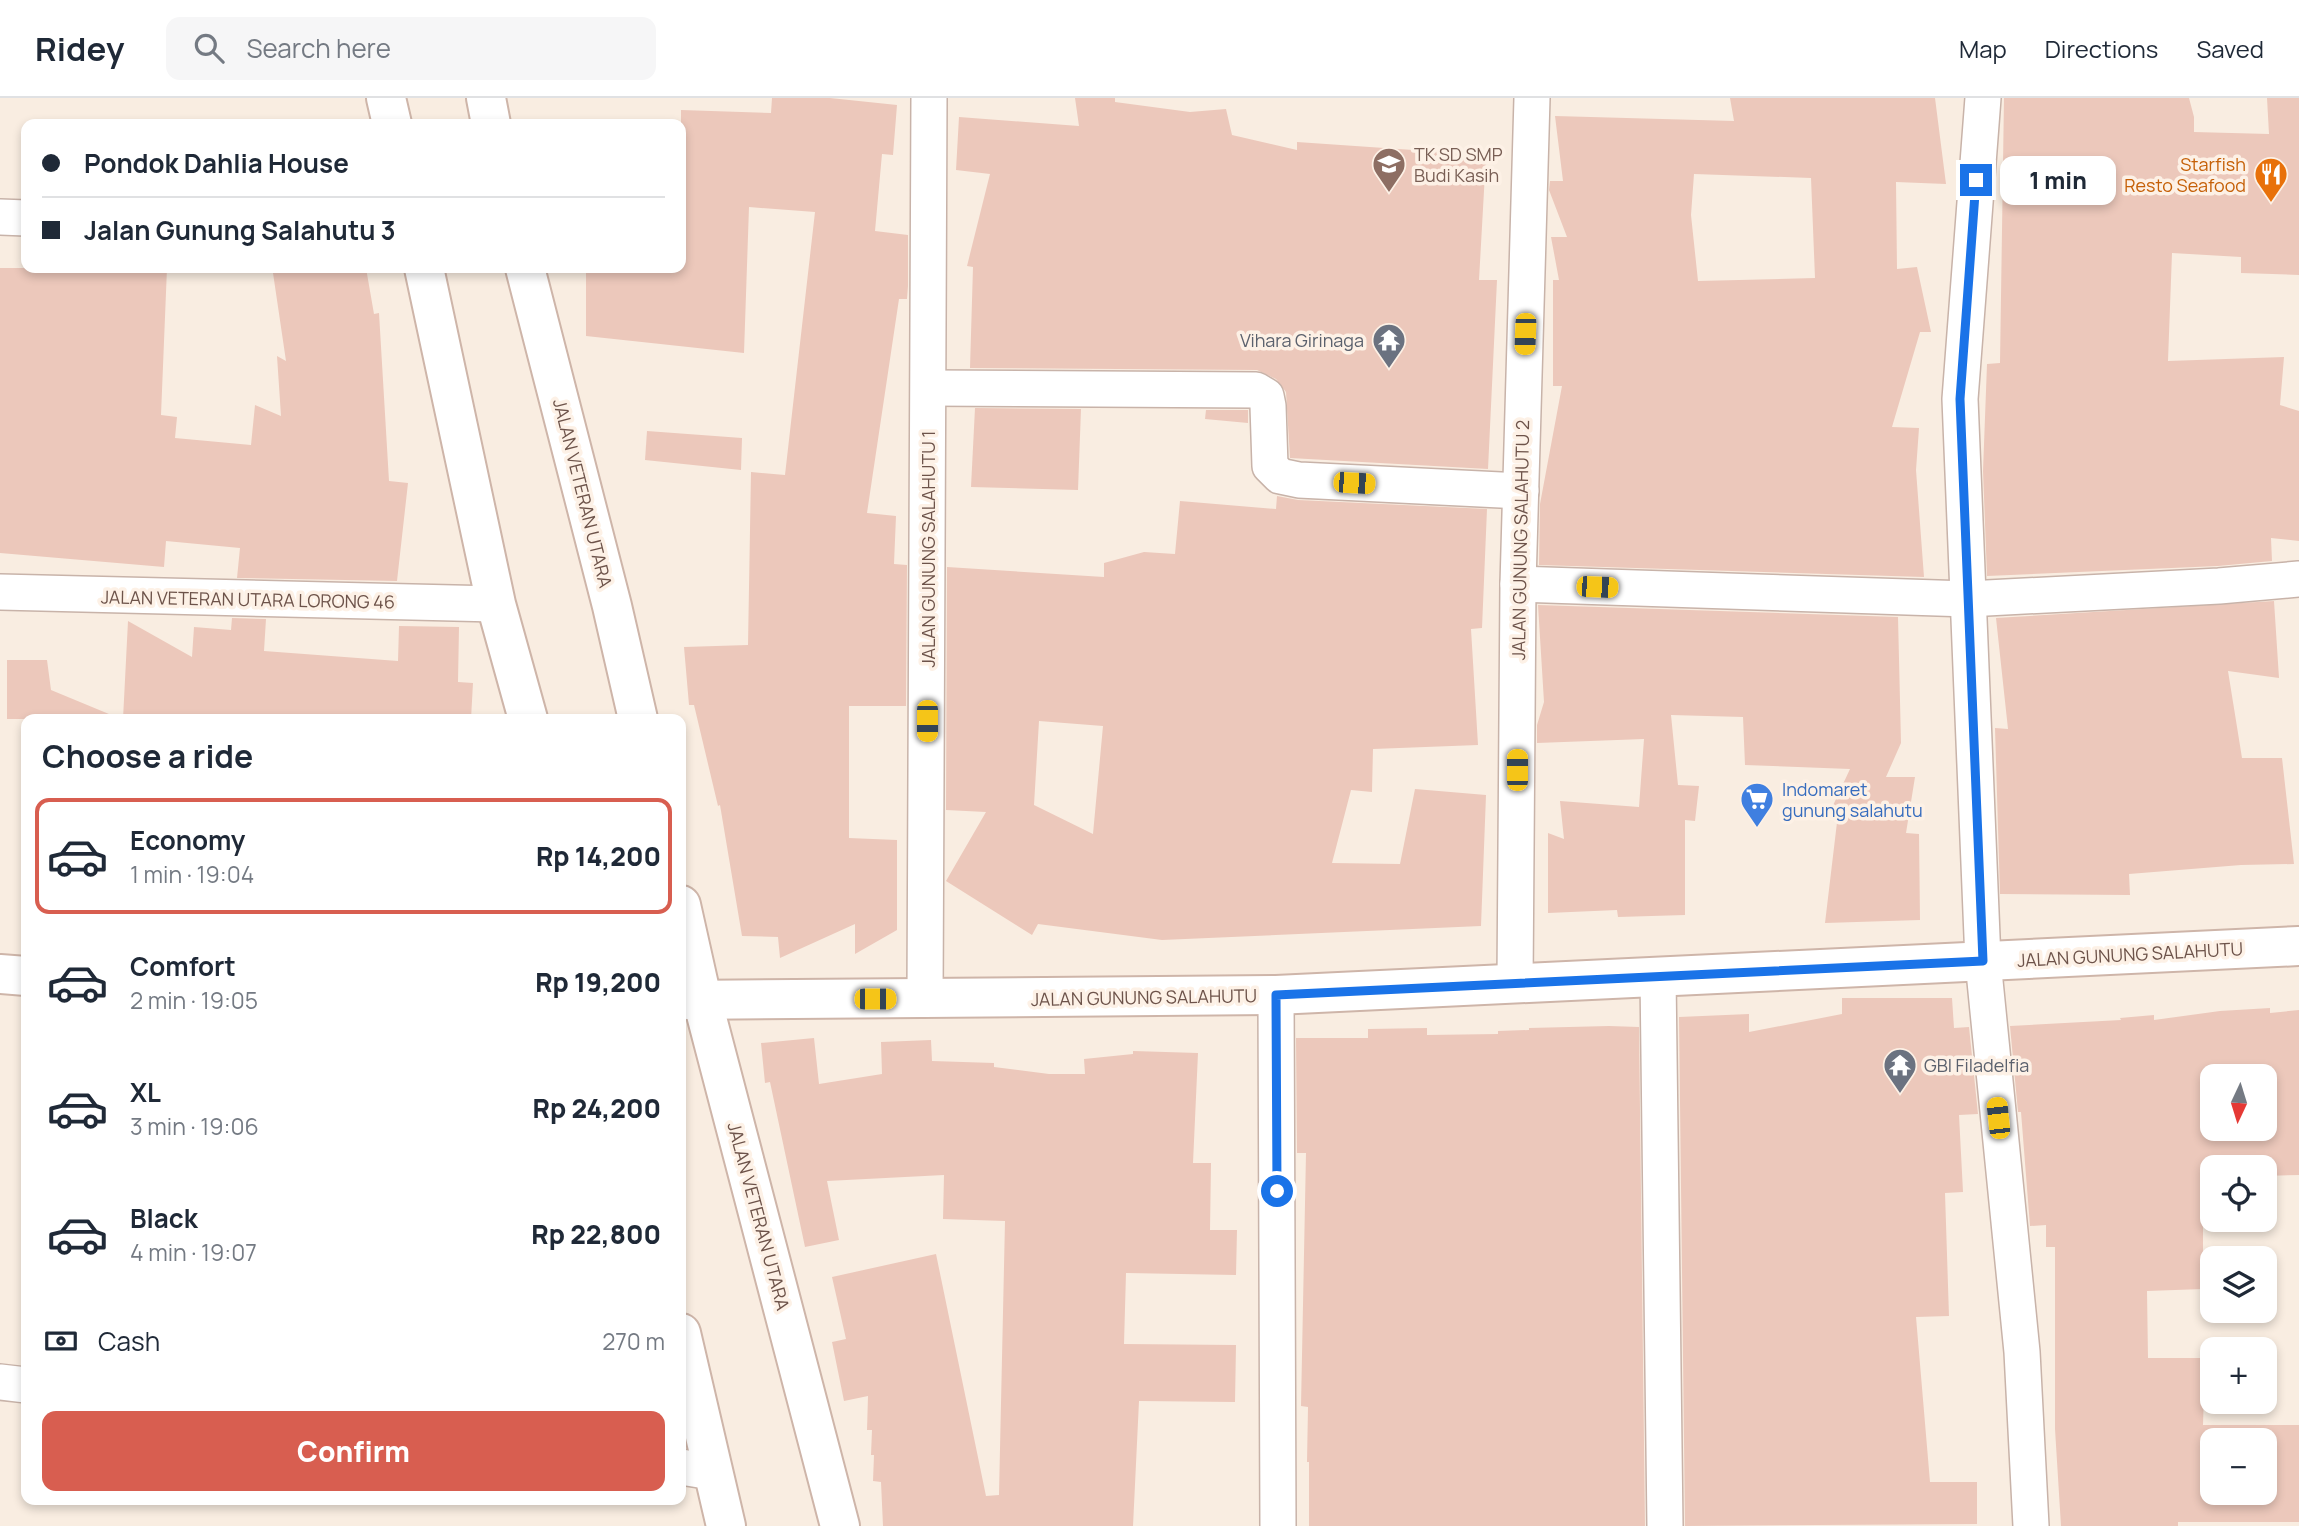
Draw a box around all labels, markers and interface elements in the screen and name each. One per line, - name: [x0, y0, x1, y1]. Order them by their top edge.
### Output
- search box: [166, 17, 656, 80]
- text: Ridey: [35, 26, 124, 71]
- icon: search: [190, 29, 228, 67]
- text: Search here: [246, 30, 391, 66]
- text: Map: [1959, 32, 2007, 65]
- text: Directions: [2045, 32, 2158, 65]
- text: Saved: [2196, 32, 2264, 65]
- place label: TK SD SMP Budi Kasih: [1414, 142, 1503, 187]
- text: Pondok Dahlia House: [84, 145, 349, 181]
- school or university icon: TK SD SMP Budi Kasih: [1370, 145, 1408, 194]
- place label: Starfish Resto Seafood: [2124, 152, 2246, 197]
- callout: 1 min: [2000, 155, 2116, 204]
- restaurant icon: Starfish Resto Seafood: [2252, 155, 2290, 204]
- route end: [1960, 164, 1992, 196]
- text: 1 min: [2029, 164, 2087, 196]
- text: Jalan Gunung Salahutu 3: [84, 212, 396, 248]
- car: [1514, 313, 1537, 355]
- temple icon: Vihara Girinaga: [1370, 321, 1408, 370]
- place label: Vihara Girinaga: [1240, 328, 1364, 352]
- street label: JALAN VETERAN UTARA: [548, 396, 618, 591]
- street label: JALAN GUNUNG SALAHUTU 2: [1506, 420, 1534, 660]
- street label: JALAN GUNUNG SALAHUTU 1: [916, 431, 940, 667]
- car: [1333, 471, 1376, 495]
- car: [1576, 576, 1619, 598]
- street label: JALAN VETERAN UTARA LORONG 46: [101, 584, 395, 614]
- car: [917, 700, 938, 742]
- text: Choose a ride: [42, 734, 253, 778]
- car: [1507, 749, 1528, 791]
- place label: Indomaret gunung salahutu: [1782, 777, 1923, 822]
- supermarket icon: Indomaret gunung salahutu: [1738, 780, 1776, 829]
- text: Economy: [130, 822, 245, 858]
- icon: car: [46, 825, 109, 888]
- text: Rp 14,200: [536, 838, 661, 874]
- text: 1 min · 19:04: [130, 858, 254, 890]
- street label: JALAN GUNUNG SALAHUTU: [2016, 936, 2244, 972]
- text: Comfort: [130, 948, 236, 984]
- icon: car: [46, 951, 109, 1014]
- text: Rp 19,200: [535, 964, 661, 1000]
- street label: JALAN GUNUNG SALAHUTU: [1031, 983, 1257, 1011]
- text: 2 min · 19:05: [130, 984, 258, 1016]
- car: [855, 989, 897, 1010]
- temple icon: GBI Filadelfia: [1881, 1046, 1919, 1095]
- place label: GBI Filadelfia: [1924, 1053, 2029, 1077]
- north arrow: [2200, 1064, 2277, 1141]
- map controls: [2200, 1064, 2277, 1505]
- text: XL: [130, 1074, 161, 1110]
- icon: car: [46, 1077, 109, 1140]
- text: Rp 24,200: [533, 1090, 661, 1126]
- car: [1986, 1096, 2011, 1140]
- text: 3 min · 19:06: [130, 1110, 259, 1142]
- street label: JALAN VETERAN UTARA: [722, 1119, 796, 1313]
- button: locate: [2200, 1155, 2277, 1232]
- route start: [1261, 1175, 1293, 1207]
- text: Black: [130, 1200, 198, 1236]
- icon: car: [46, 1203, 109, 1266]
- text: Rp 22,800: [531, 1216, 661, 1252]
- text: 4 min · 19:07: [130, 1236, 257, 1268]
- button: layers: [2200, 1246, 2277, 1323]
- icon: cash: [42, 1322, 80, 1360]
- text: Cash: [98, 1323, 160, 1359]
- text: 270 m: [602, 1325, 665, 1357]
- button: +: [2200, 1337, 2277, 1414]
- button: Confirm: [42, 1411, 665, 1491]
- button: −: [2200, 1428, 2277, 1505]

